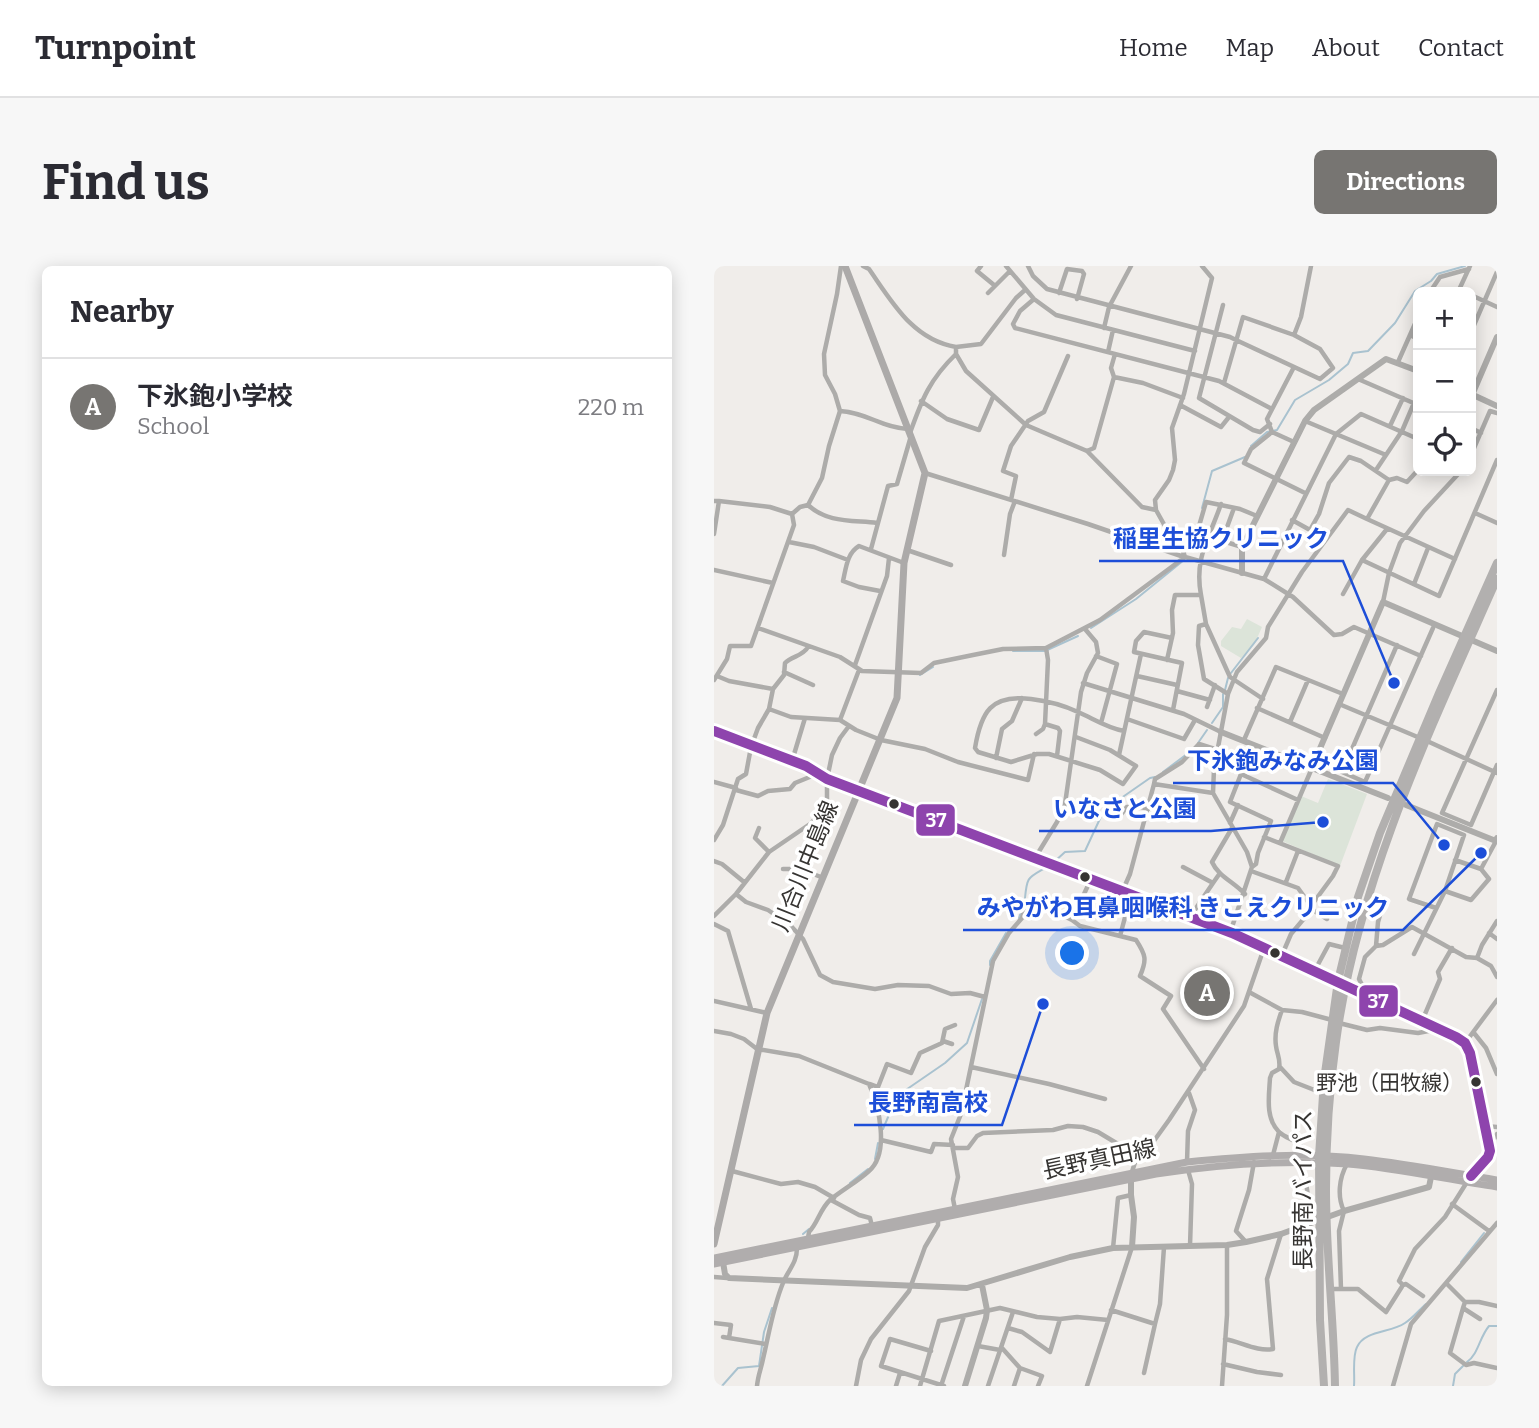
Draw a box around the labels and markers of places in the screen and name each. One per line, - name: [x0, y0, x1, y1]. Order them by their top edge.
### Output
- callout: 稲里生協クリニック: [1099, 516, 1343, 561]
- callout: 下氷鉋みなみ公園: [1173, 738, 1393, 783]
- callout: いなさと公園: [1039, 786, 1211, 831]
- unlabelled marker: [887, 797, 901, 811]
- unlabelled marker: [1078, 870, 1092, 884]
- callout: みやがわ耳鼻咽喉科 きこえクリニック: [963, 885, 1403, 930]
- unlabelled marker: [1268, 946, 1282, 960]
- pin: A: [1184, 967, 1230, 1019]
- place label: 野池（田牧線）: [1316, 1070, 1463, 1096]
- marker: 野池（田牧線）: [1469, 1075, 1483, 1089]
- callout: 長野南高校: [854, 1080, 1002, 1125]

